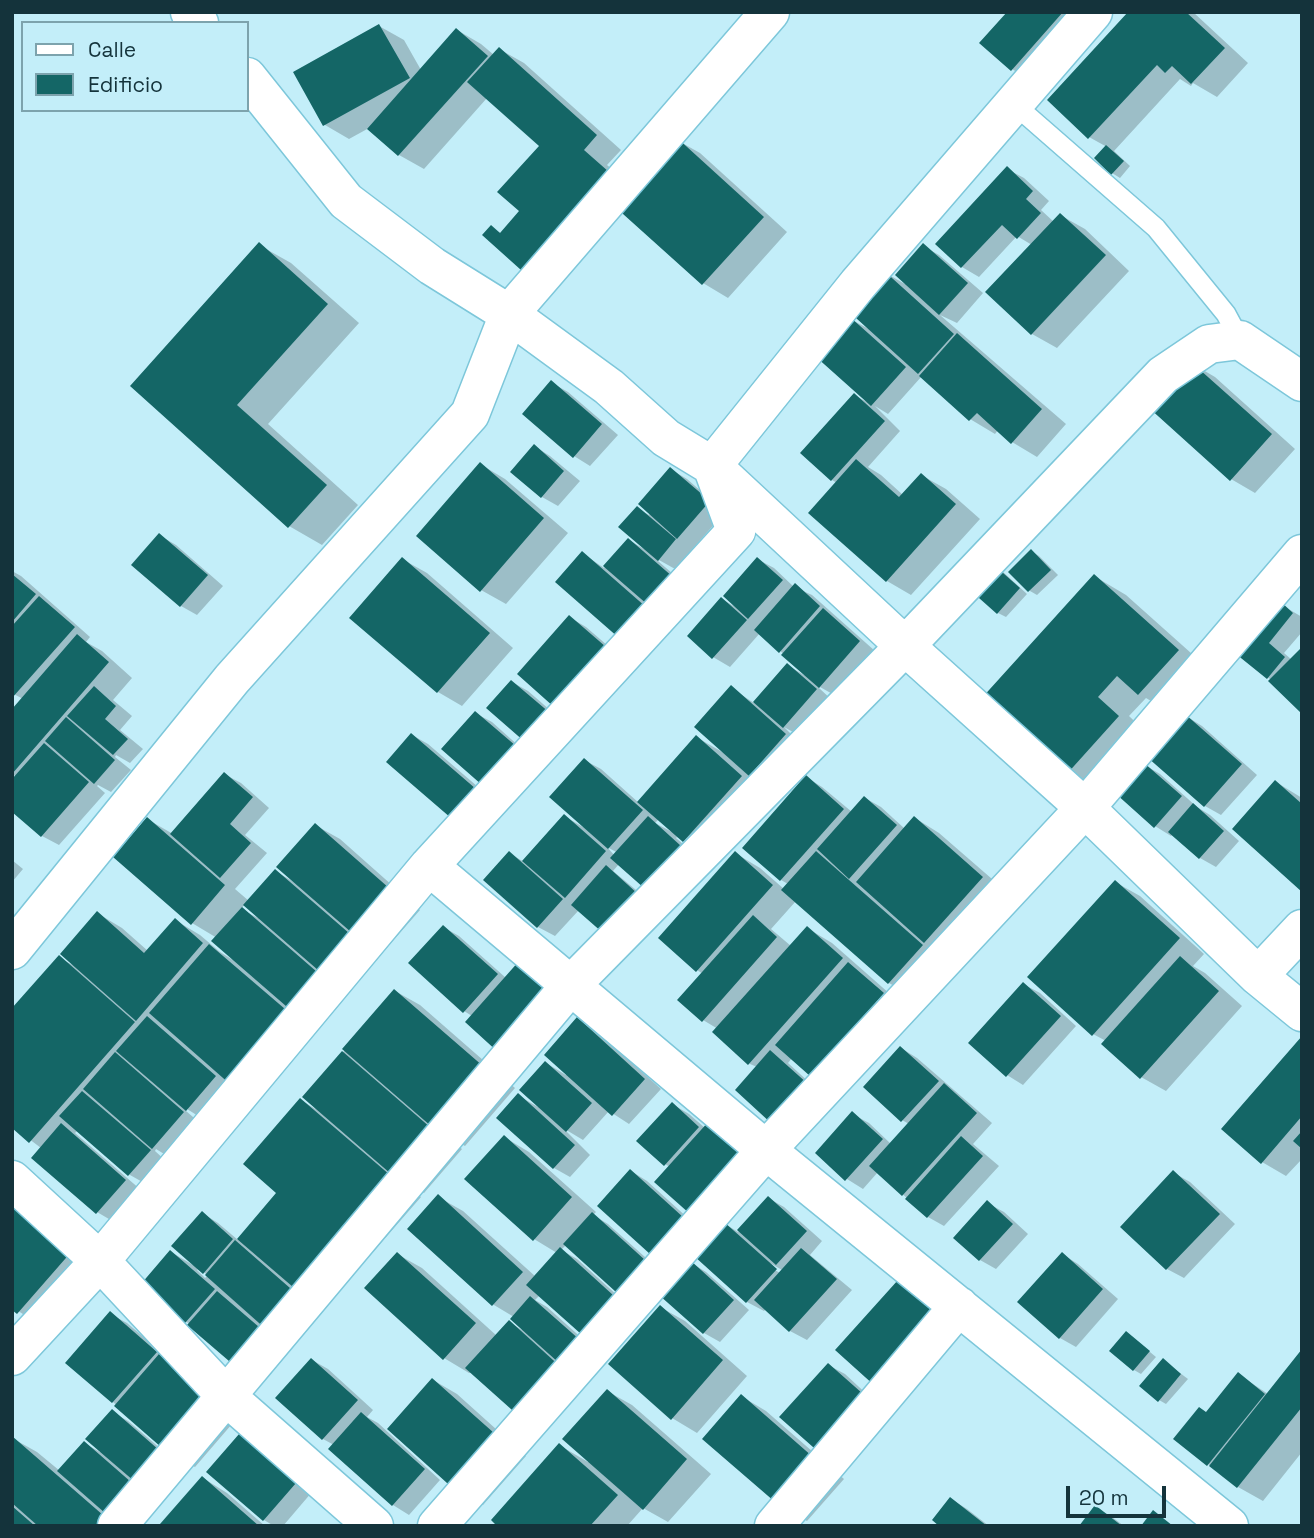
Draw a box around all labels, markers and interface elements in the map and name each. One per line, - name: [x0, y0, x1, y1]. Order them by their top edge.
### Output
- legend: [21, 21, 248, 112]
- text: Calle: [88, 36, 136, 63]
- text: Edificio: [88, 71, 163, 98]
- scale bar: [1069, 1472, 1169, 1516]
- text: 20 m: [1079, 1484, 1129, 1511]

